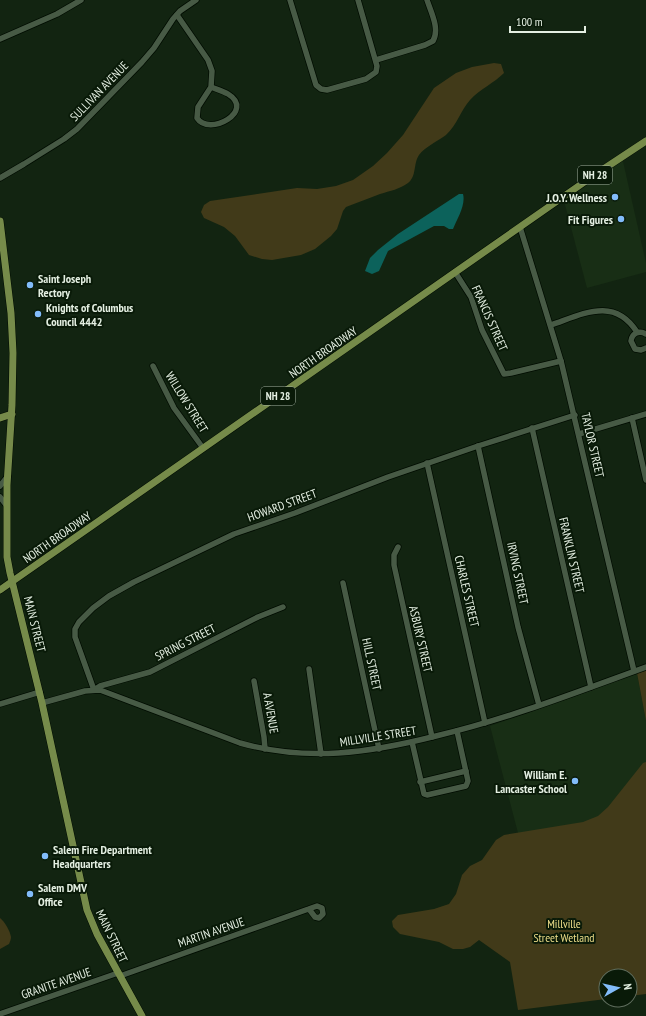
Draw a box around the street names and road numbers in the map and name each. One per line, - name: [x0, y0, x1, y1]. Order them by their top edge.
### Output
- street label: SULLIVAN AVENUE: [67, 58, 131, 124]
- road number: NH 28: [578, 166, 612, 184]
- street label: FRANCIS STREET: [469, 283, 511, 354]
- street label: NORTH BROADWAY: [286, 323, 360, 381]
- street label: WILLOW STREET: [162, 369, 212, 436]
- road number: NH 28: [261, 387, 295, 405]
- street label: TAYLOR STREET: [578, 411, 608, 480]
- street label: HOWARD STREET: [245, 485, 319, 524]
- street label: NORTH BROADWAY: [20, 508, 94, 566]
- street label: FRANKLIN STREET: [556, 516, 588, 595]
- street label: IRVING STREET: [504, 540, 532, 606]
- street label: CHARLES STREET: [451, 554, 483, 629]
- street label: MAIN STREET: [21, 595, 49, 654]
- street label: ASBURY STREET: [406, 604, 436, 674]
- street label: SPRING STREET: [152, 620, 218, 664]
- street label: HILL STREET: [359, 636, 385, 692]
- street label: A AVENUE: [260, 691, 282, 735]
- street label: MILLVILLE STREET: [339, 722, 418, 749]
- street label: MAIN STREET: [93, 907, 132, 965]
- street label: MARTIN AVENUE: [176, 914, 246, 950]
- street label: GRANITE AVENUE: [19, 964, 93, 1002]

